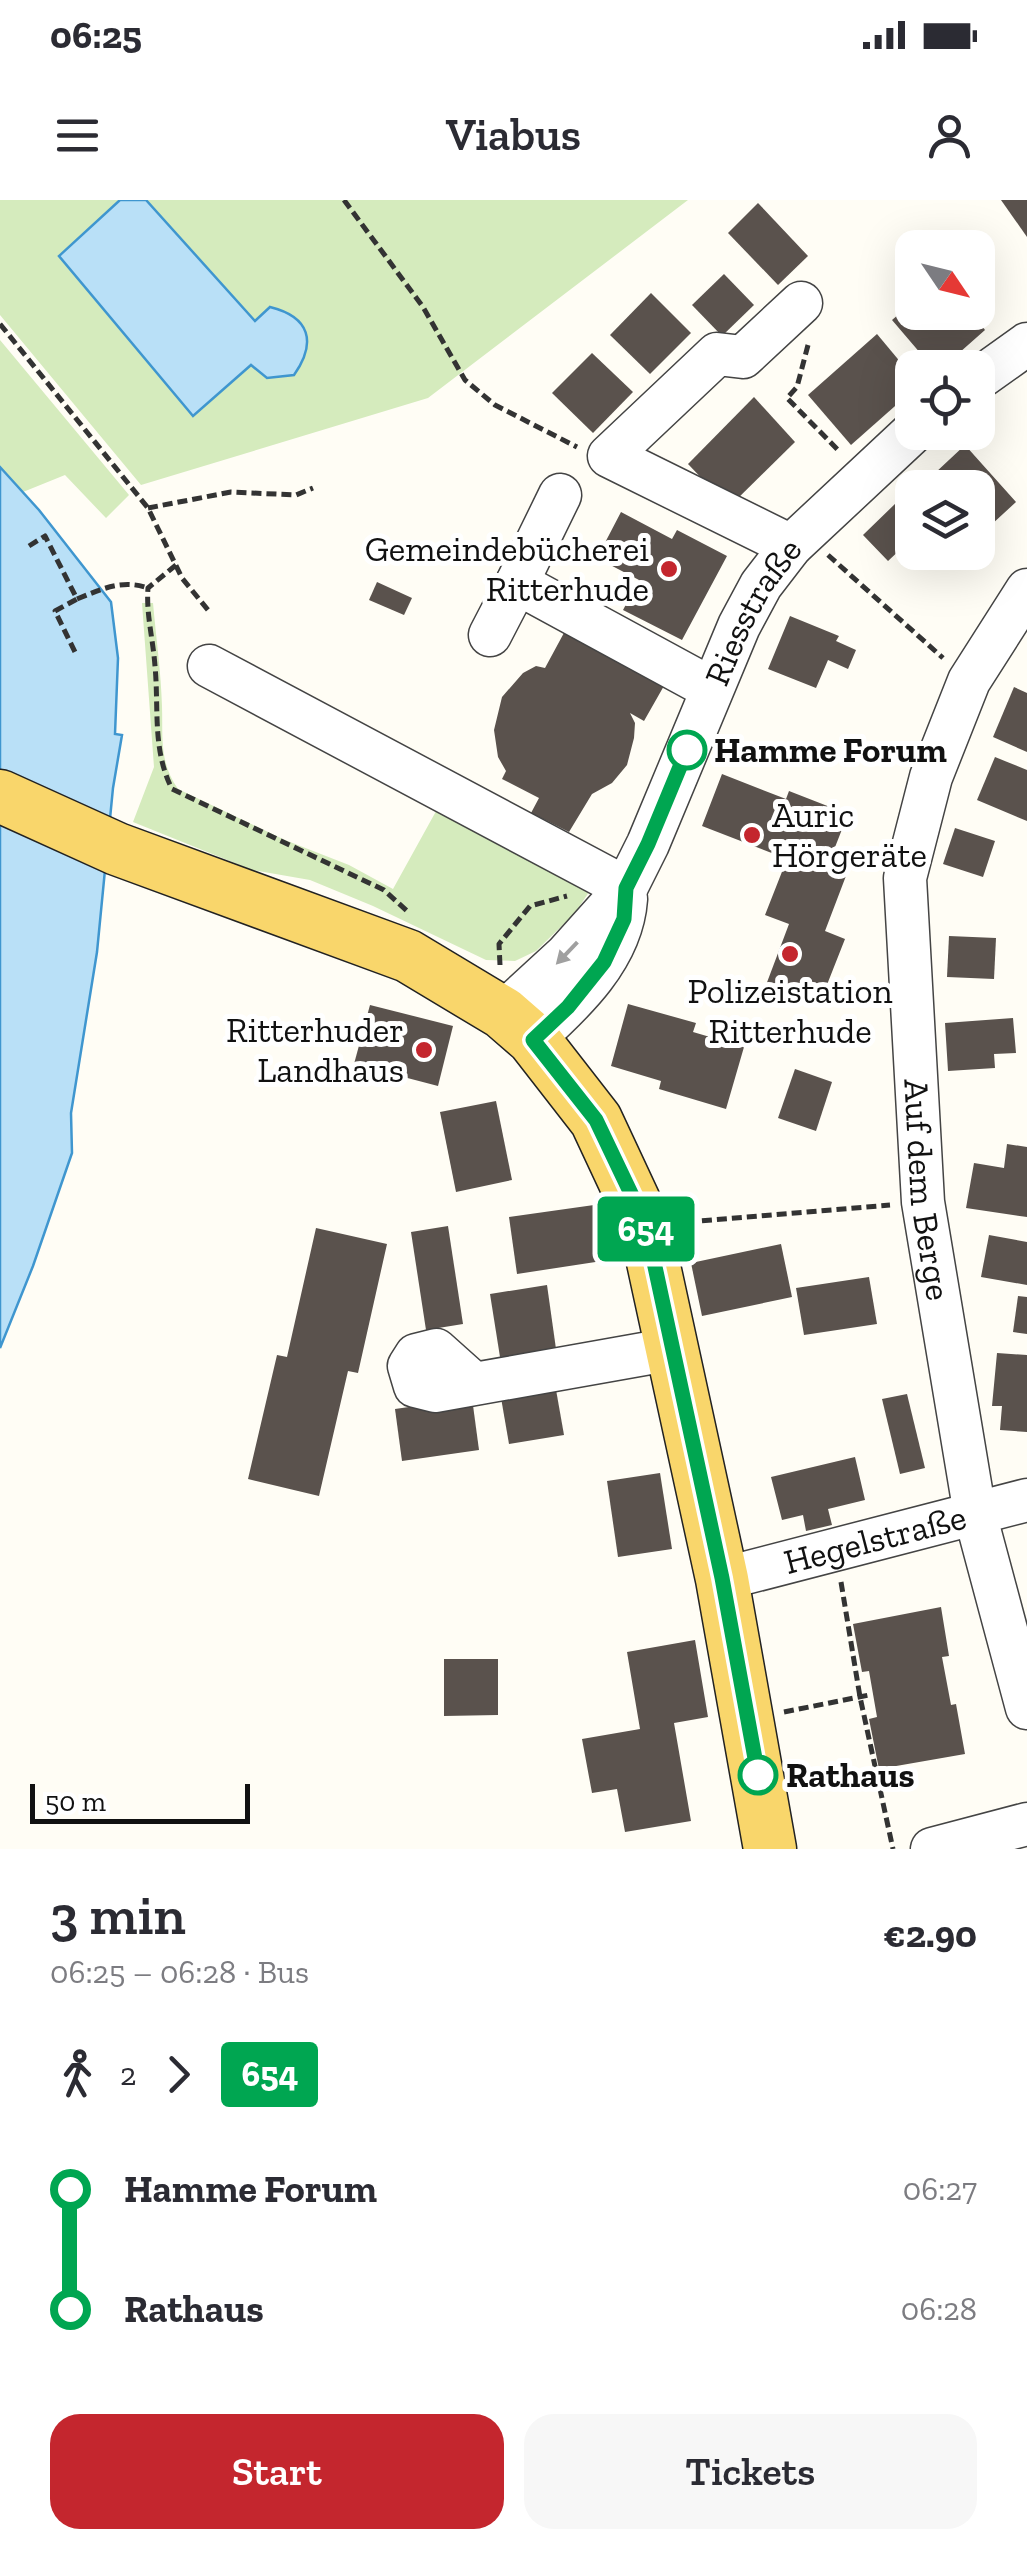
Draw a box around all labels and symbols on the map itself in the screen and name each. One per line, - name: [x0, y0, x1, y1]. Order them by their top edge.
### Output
- north arrow: [895, 230, 995, 330]
- place label: Gemeindebücherei Ritterhude: [365, 528, 649, 610]
- street label: Riesstraße: [696, 530, 810, 692]
- marker: Gemeindebücherei Ritterhude: [658, 558, 680, 580]
- place label: Hamme Forum: [714, 729, 947, 771]
- marker: Hamme Forum: [668, 731, 706, 769]
- place label: Auric Hörgeräte: [772, 794, 927, 876]
- marker: Auric Hörgeräte: [741, 824, 763, 846]
- one-way arrow: [556, 941, 579, 965]
- marker: Polizeistation Ritterhude: [779, 943, 801, 965]
- place label: Polizeistation Ritterhude: [688, 970, 892, 1052]
- place label: Ritterhuder Landhaus: [226, 1009, 404, 1091]
- marker: Ritterhuder Landhaus: [413, 1039, 435, 1061]
- street label: Auf dem Berge: [895, 1078, 960, 1303]
- line badge: 654: [588, 1196, 704, 1262]
- street label: Hegelstraße: [780, 1496, 970, 1583]
- place label: Rathaus: [786, 1754, 915, 1796]
- marker: Rathaus: [739, 1756, 777, 1794]
- scale bar: [30, 1779, 250, 1824]

